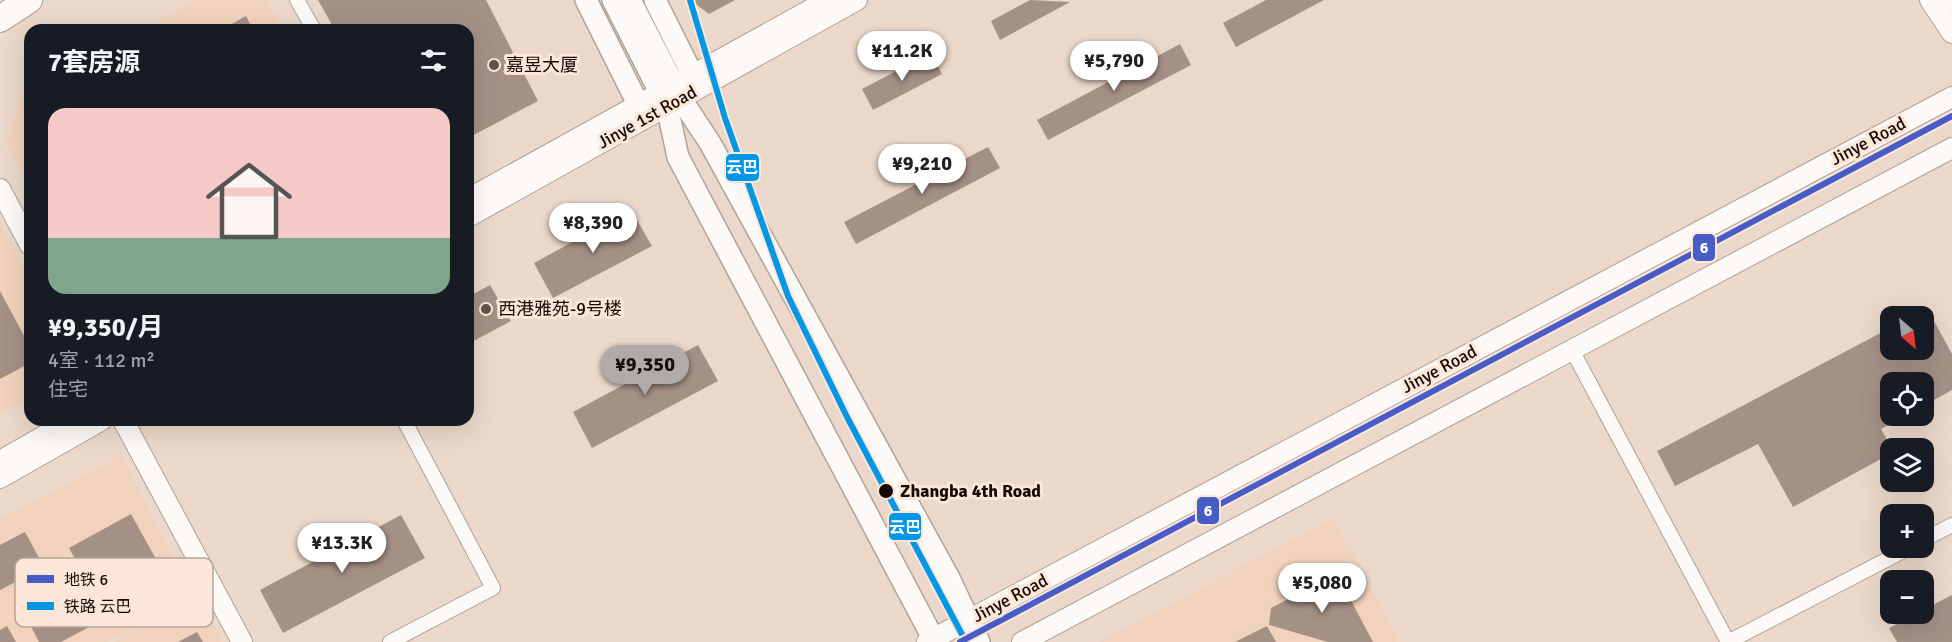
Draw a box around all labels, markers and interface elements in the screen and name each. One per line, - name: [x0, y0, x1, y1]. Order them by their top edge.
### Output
- pin: ¥11.2K: [853, 31, 951, 82]
- text: ¥11.2K: [871, 38, 933, 63]
- pin: ¥5,790: [1065, 41, 1163, 92]
- icon: filters: [417, 44, 450, 77]
- text: 7套房源: [48, 47, 140, 79]
- text: ¥5,790: [1084, 48, 1144, 73]
- place label: 嘉昱大厦: [506, 54, 578, 76]
- marker: 嘉昱大厦: [487, 58, 501, 72]
- street label: Jinye 1st Road: [594, 81, 700, 153]
- street label: Jinye Road: [1827, 112, 1909, 170]
- pin: ¥9,210: [873, 144, 971, 195]
- icon: home: [195, 147, 303, 255]
- text: ¥9,210: [892, 151, 952, 176]
- line badge: 云巴: [725, 153, 760, 182]
- text: 云巴: [726, 158, 758, 178]
- pin: ¥8,390: [544, 203, 642, 254]
- text: ¥8,390: [563, 210, 623, 235]
- line badge: 6: [1692, 233, 1716, 262]
- text: 6: [1700, 238, 1709, 258]
- place label: 西港雅苑-9号楼: [498, 298, 622, 320]
- marker: 西港雅苑-9号楼: [479, 302, 493, 316]
- north arrow: [1880, 306, 1934, 360]
- map controls: [1880, 306, 1934, 624]
- text: ¥9,350/月: [48, 312, 164, 344]
- street label: Jinye Road: [1398, 340, 1480, 398]
- pin: ¥9,350: [596, 345, 694, 396]
- text: 4室 · 112 m²: [48, 348, 155, 373]
- text: ¥9,350: [615, 352, 675, 377]
- button: locate: [1880, 372, 1934, 426]
- text: 住宅: [48, 377, 88, 402]
- button: layers: [1880, 438, 1934, 492]
- place label: Zhangba 4th Road: [900, 480, 1041, 502]
- marker: Zhangba 4th Road: [877, 482, 895, 500]
- line badge: 6: [1196, 496, 1220, 525]
- text: 6: [1204, 501, 1213, 521]
- button: +: [1880, 504, 1934, 558]
- line badge: 云巴: [888, 512, 922, 541]
- text: 云巴: [889, 518, 921, 538]
- pin: ¥13.3K: [293, 523, 391, 574]
- text: ¥13.3K: [311, 530, 373, 555]
- legend: [15, 558, 213, 627]
- pin: ¥5,080: [1273, 563, 1371, 614]
- street label: Jinye Road: [969, 569, 1051, 627]
- text: 地铁 6: [64, 570, 108, 590]
- text: ¥5,080: [1292, 570, 1352, 595]
- button: −: [1880, 570, 1934, 624]
- text: 铁路 云巴: [64, 597, 132, 617]

